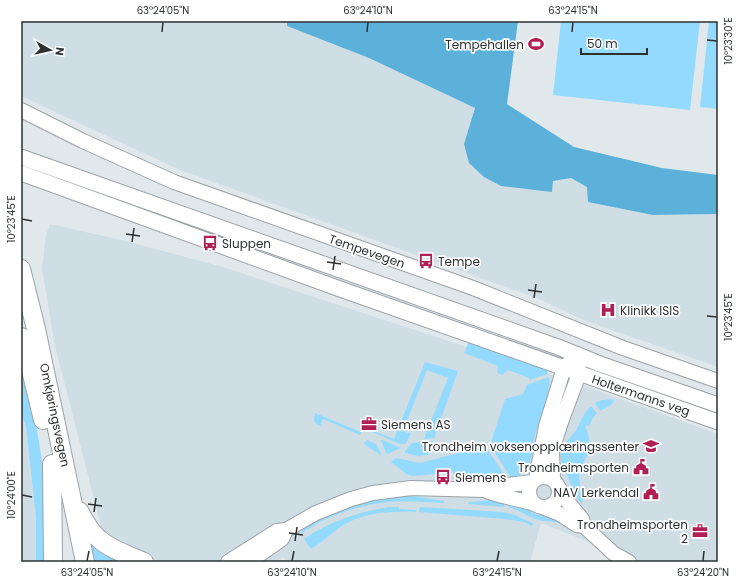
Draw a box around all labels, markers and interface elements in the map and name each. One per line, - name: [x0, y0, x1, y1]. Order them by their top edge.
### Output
- text: 63°24'05"N: [137, 3, 189, 18]
- text: 63°24'10"N: [343, 3, 393, 18]
- text: 63°24'15"N: [548, 3, 598, 18]
- text: 10°23'30"E: [721, 17, 736, 65]
- north arrow: [30, 30, 70, 70]
- scale bar: [581, 30, 647, 56]
- sports icon: Tempehallen: [527, 35, 545, 53]
- text: 50 m: [587, 35, 618, 52]
- place label: Tempehallen: [445, 36, 524, 53]
- text: N: [51, 46, 68, 57]
- text: 10°23'45"E: [4, 195, 19, 243]
- street label: Tempevegen: [327, 230, 407, 272]
- bus stop icon: Sluppen: [201, 234, 219, 252]
- place label: Sluppen: [222, 235, 271, 252]
- bus stop icon: Tempe: [417, 252, 435, 270]
- place label: Tempe: [438, 253, 480, 270]
- text: 10°23'45"E: [721, 293, 736, 341]
- hospital icon: Klinikk ISIS: [599, 301, 617, 319]
- place label: Klinikk ISIS: [620, 302, 679, 319]
- street label: Omkjøringsvegen: [36, 362, 74, 468]
- street label: Holtermanns veg: [590, 370, 692, 420]
- office icon: Siemens AS: [360, 415, 378, 433]
- place label: Siemens AS: [381, 416, 451, 433]
- school or university icon: Trondheim voksenopplæringssenter: [642, 437, 660, 455]
- place label: Trondheim voksenopplæringssenter: [422, 438, 640, 455]
- public building icon: Trondheimsporten: [632, 458, 650, 476]
- place label: Trondheimsporten: [518, 459, 629, 476]
- bus stop icon: Siemens: [434, 468, 452, 486]
- place label: Siemens: [455, 469, 506, 486]
- text: 10°24'00"E: [4, 471, 19, 519]
- public building icon: NAV Lerkendal: [642, 483, 660, 501]
- place label: NAV Lerkendal: [554, 484, 639, 501]
- place label: Trondheimsporten 2: [577, 516, 688, 547]
- office icon: Trondheimsporten 2: [691, 522, 709, 540]
- text: 63°24'05"N: [61, 565, 113, 580]
- text: 63°24'10"N: [267, 565, 317, 580]
- text: 63°24'15"N: [472, 565, 522, 580]
- text: 63°24'20"N: [677, 565, 729, 580]

